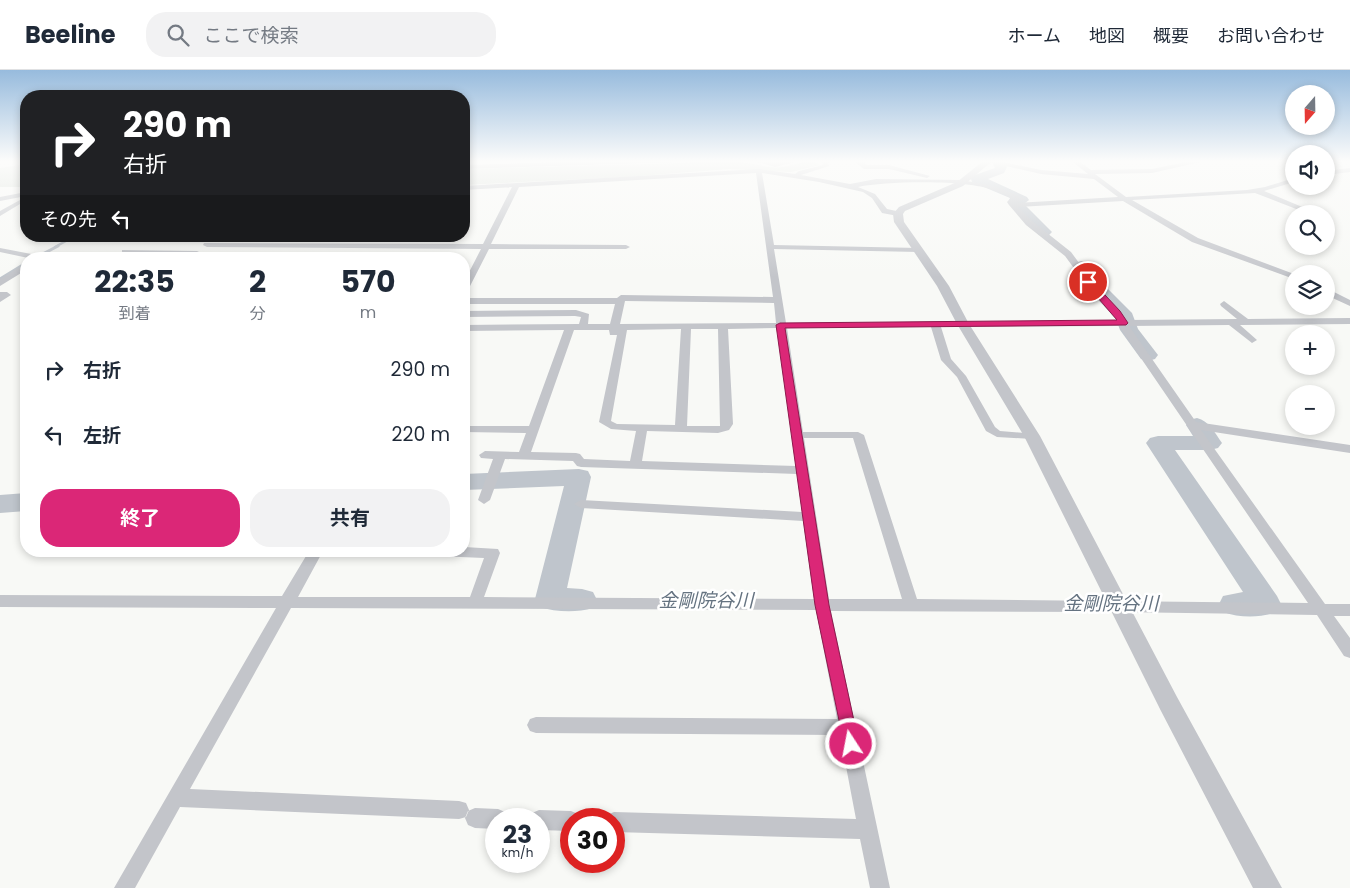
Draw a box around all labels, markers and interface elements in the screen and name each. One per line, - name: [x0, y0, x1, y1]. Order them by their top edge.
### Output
- search box: [146, 12, 496, 57]
- text: Beeline: [25, 18, 116, 51]
- icon: search: [164, 21, 192, 49]
- text: ここで検索: [204, 22, 299, 49]
- text: ホーム: [1008, 23, 1061, 48]
- text: 地図: [1089, 23, 1125, 48]
- text: 概要: [1153, 23, 1189, 48]
- text: お問い合わせ: [1217, 23, 1325, 48]
- north arrow: [1285, 85, 1335, 135]
- map controls: [1285, 85, 1335, 435]
- text: 290 m: [123, 100, 232, 149]
- icon: right: [40, 110, 105, 175]
- button: sound: [1285, 145, 1335, 195]
- text: 右折: [123, 149, 167, 180]
- icon: left: [107, 205, 135, 233]
- button: search: [1285, 205, 1335, 255]
- text: その先: [40, 206, 97, 233]
- text: 22:35: [94, 260, 175, 303]
- text: 2: [249, 260, 266, 303]
- text: 570: [341, 260, 396, 303]
- pin: [1067, 261, 1109, 303]
- button: layers: [1285, 265, 1335, 315]
- icon: arrive: [1074, 268, 1102, 296]
- text: m: [360, 301, 376, 324]
- text: 到着: [119, 302, 151, 325]
- text: 分: [250, 302, 266, 325]
- button: +: [1285, 325, 1335, 375]
- icon: right: [40, 356, 68, 384]
- text: 290 m: [391, 356, 450, 383]
- text: 右折: [83, 357, 121, 384]
- button: −: [1285, 385, 1335, 435]
- icon: left: [40, 421, 68, 449]
- text: 220 m: [392, 421, 450, 448]
- text: 左折: [83, 422, 121, 449]
- button: 終了: [40, 489, 240, 547]
- button: 共有: [250, 489, 450, 547]
- water label: 金剛院谷川: [658, 587, 755, 614]
- water label: 金剛院谷川: [1063, 590, 1160, 617]
- position arrow: [824, 717, 876, 769]
- speed limit sign: 30: [560, 808, 625, 873]
- text: 23: [503, 817, 532, 852]
- text: km/h: [502, 844, 533, 861]

